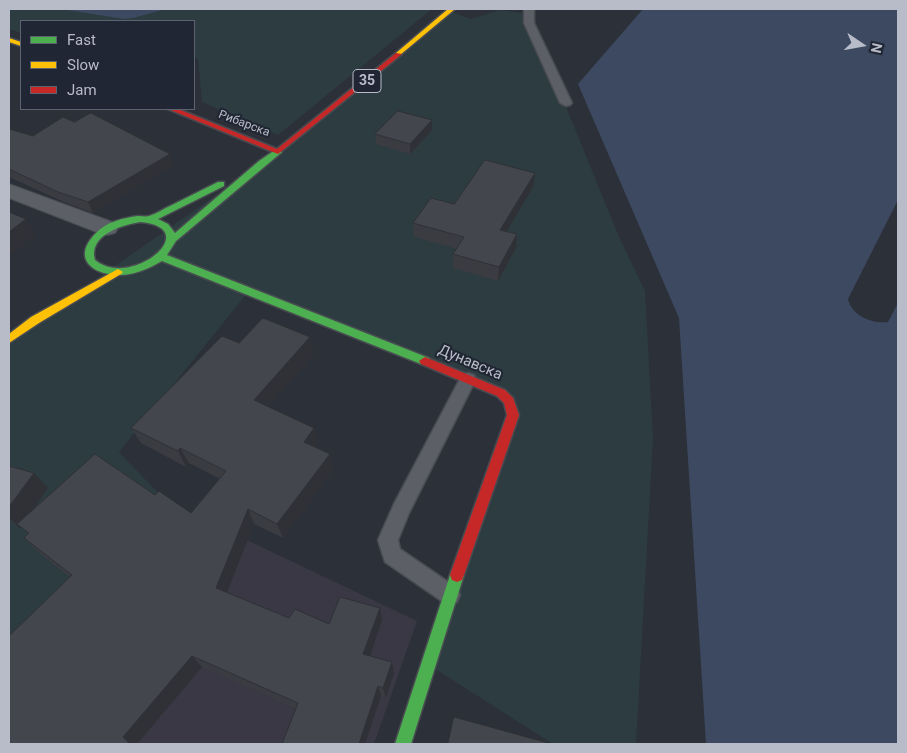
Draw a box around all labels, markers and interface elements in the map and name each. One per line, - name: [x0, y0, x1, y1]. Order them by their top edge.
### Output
- legend: [20, 20, 195, 110]
- north arrow: [837, 20, 887, 70]
- text: Fast: [67, 31, 96, 49]
- text: N: [868, 42, 886, 55]
- text: Slow: [67, 56, 99, 74]
- road number: 35: [353, 70, 381, 92]
- text: Jam: [67, 81, 97, 99]
- street label: Рибарска: [216, 108, 272, 140]
- street label: Дунавска: [435, 341, 505, 385]

